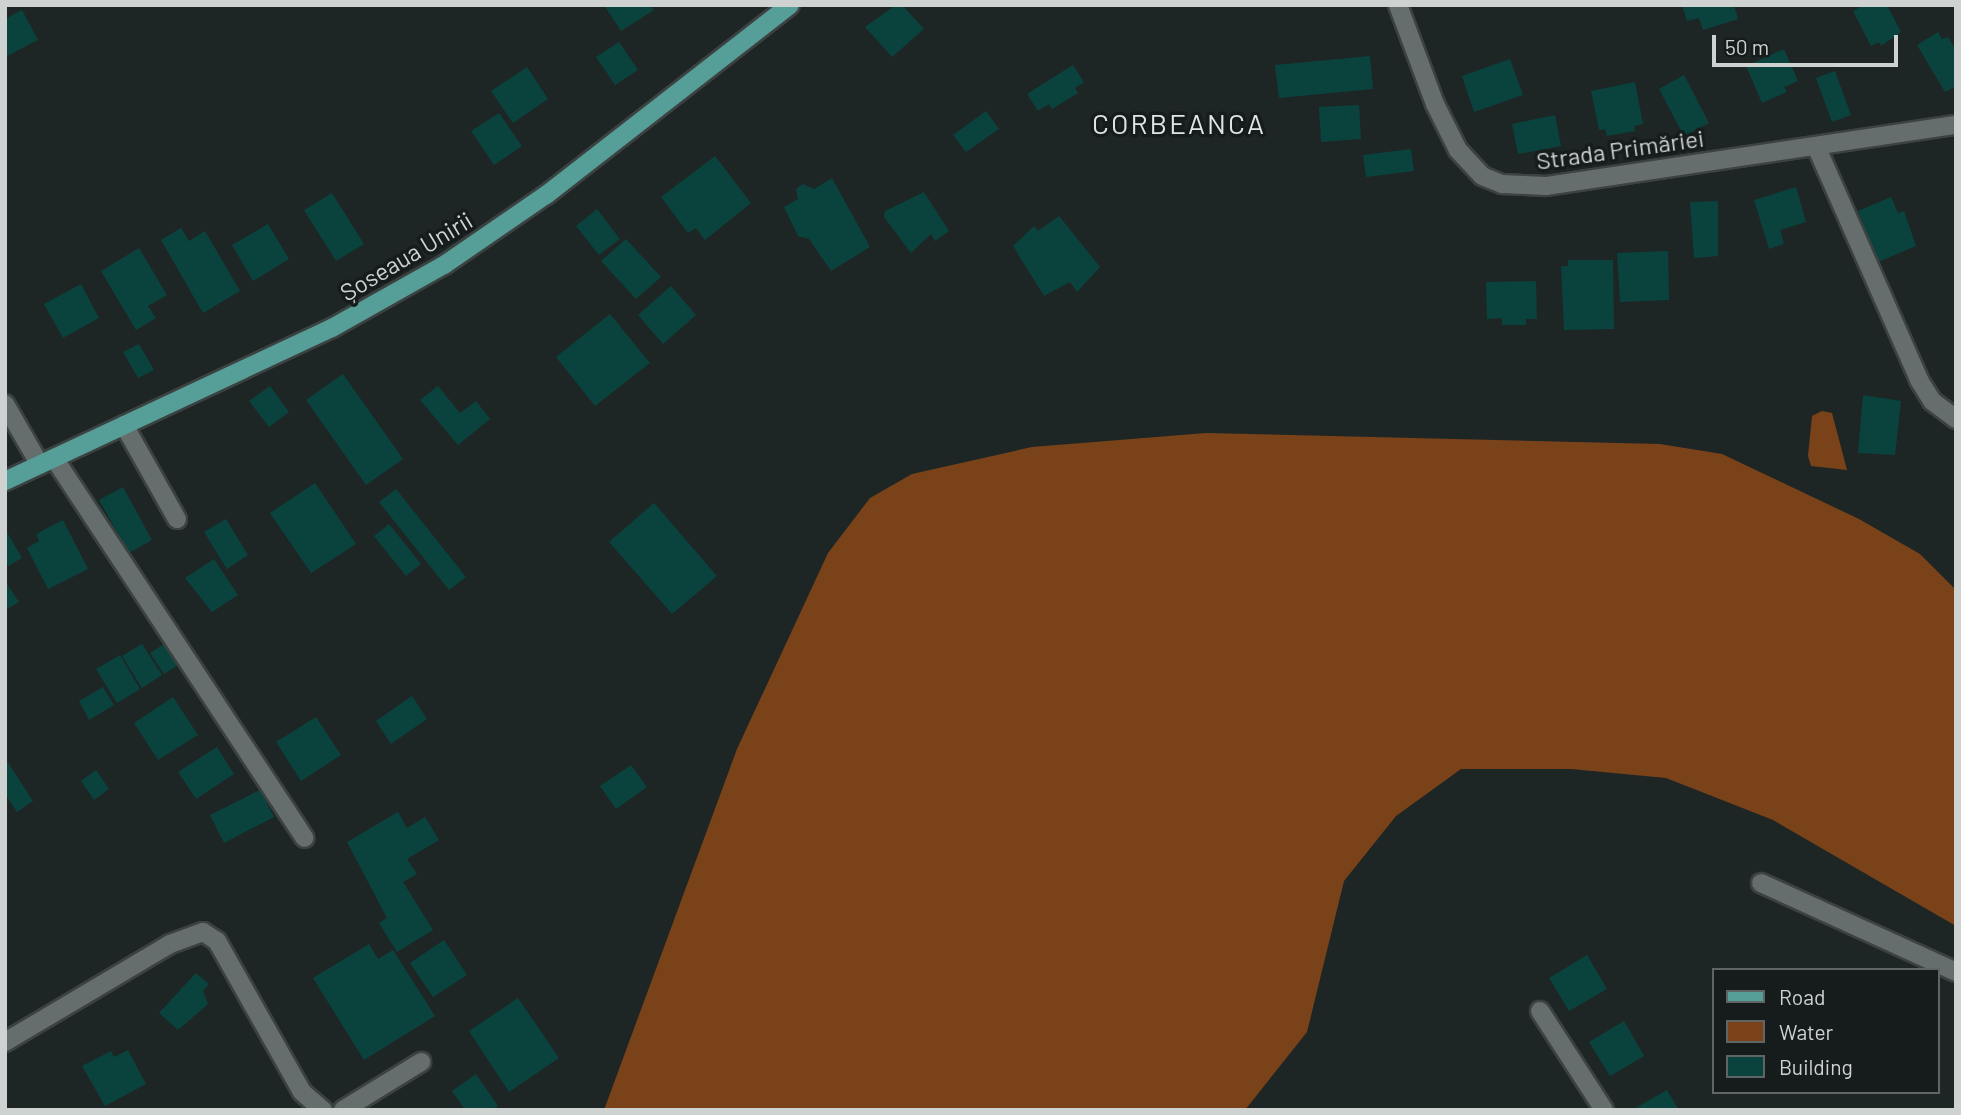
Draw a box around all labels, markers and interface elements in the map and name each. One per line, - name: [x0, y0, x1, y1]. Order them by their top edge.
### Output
- scale bar: [1716, 21, 1902, 65]
- text: 50 m: [1725, 34, 1769, 59]
- district label: CORBEANCA: [1093, 106, 1265, 140]
- street label: Strada Primăriei: [1534, 123, 1706, 175]
- street label: Șoseaua Unirii: [335, 205, 477, 307]
- legend: [1713, 968, 1940, 1094]
- text: Road: [1779, 984, 1825, 1009]
- text: Water: [1779, 1019, 1833, 1044]
- text: Building: [1779, 1054, 1853, 1079]

